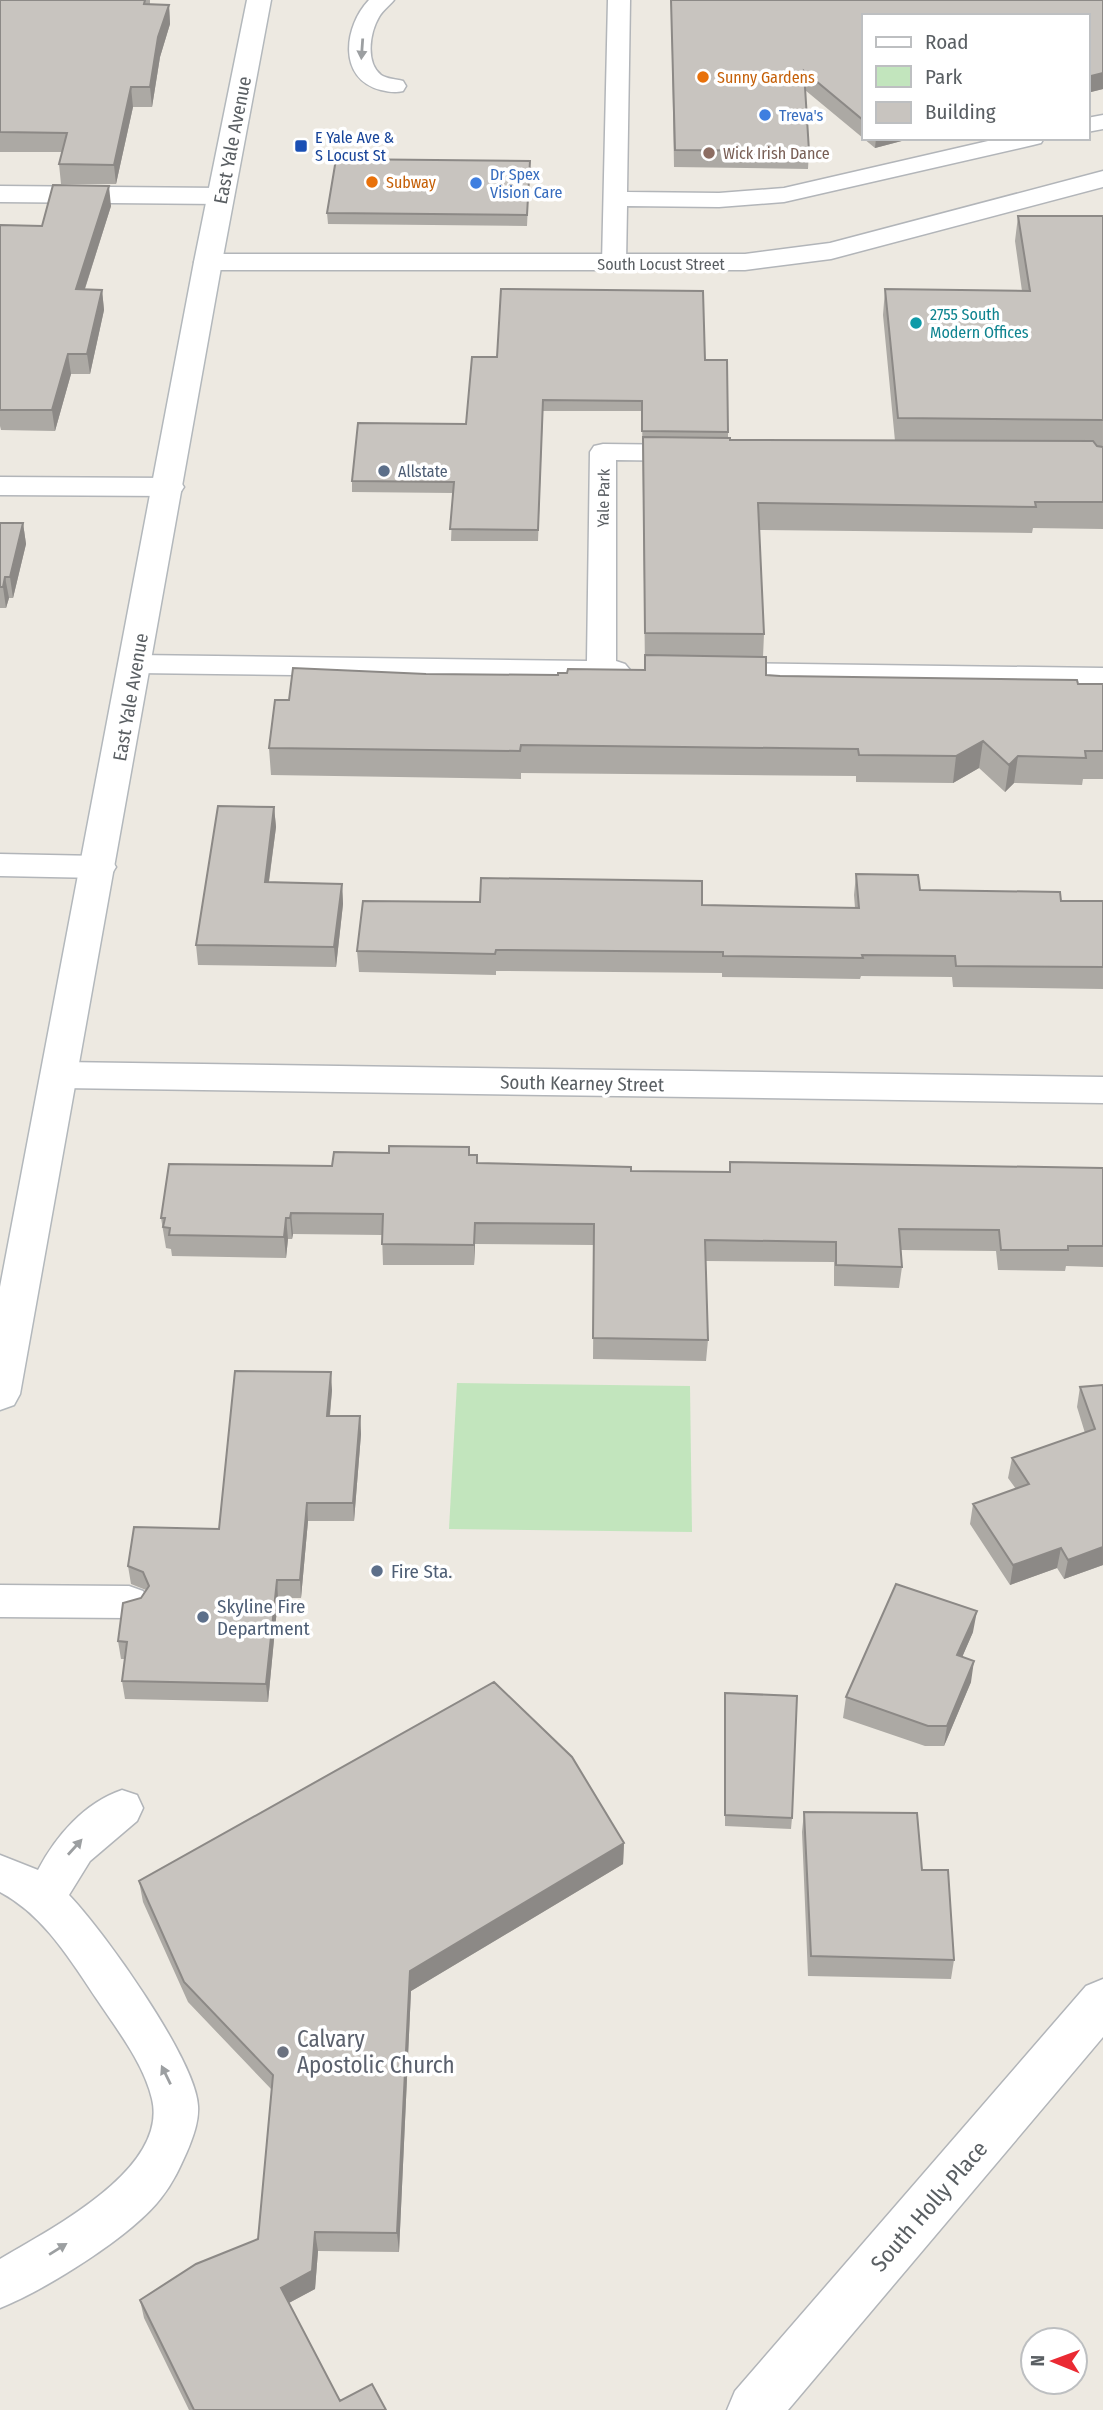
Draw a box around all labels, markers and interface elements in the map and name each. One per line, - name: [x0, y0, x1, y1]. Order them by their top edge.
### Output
- legend: [862, 14, 1089, 140]
- text: Road: [925, 29, 969, 55]
- one-way arrow: [356, 38, 367, 60]
- text: Park: [925, 64, 963, 90]
- place label: Sunny Gardens: [717, 68, 815, 87]
- marker: Sunny Gardens: [695, 69, 711, 85]
- street label: East Yale Avenue: [209, 74, 256, 206]
- text: Building: [925, 99, 996, 125]
- place label: Treva's: [779, 106, 824, 125]
- marker: Treva's: [757, 107, 773, 123]
- place label: E Yale Ave & S Locust St: [315, 128, 395, 165]
- marker: E Yale Ave & S Locust St: [293, 138, 309, 154]
- place label: Wick Irish Dance: [723, 144, 830, 163]
- marker: Wick Irish Dance: [701, 145, 717, 161]
- place label: Dr Spex Vision Care: [490, 165, 563, 202]
- place label: Subway: [386, 173, 437, 192]
- marker: Subway: [364, 174, 380, 190]
- marker: Dr Spex Vision Care: [468, 175, 484, 191]
- street label: South Locust Street: [597, 255, 726, 274]
- place label: 2755 South Modern Offices: [930, 305, 1029, 342]
- marker: 2755 South Modern Offices: [908, 315, 924, 331]
- place label: Allstate: [398, 462, 448, 481]
- marker: Allstate: [376, 463, 392, 479]
- street label: Yale Park: [593, 468, 614, 527]
- street label: East Yale Avenue: [108, 631, 153, 763]
- street label: South Kearney Street: [500, 1071, 665, 1096]
- place label: Fire Sta.: [391, 1560, 452, 1583]
- marker: Fire Sta.: [369, 1563, 385, 1579]
- place label: Skyline Fire Department: [217, 1595, 311, 1640]
- marker: Skyline Fire Department: [195, 1609, 211, 1625]
- one-way arrow: [67, 1839, 82, 1856]
- place label: Calvary Apostolic Church: [297, 2025, 455, 2079]
- marker: Calvary Apostolic Church: [275, 2044, 291, 2060]
- one-way arrow: [160, 2065, 171, 2085]
- street label: South Holly Place: [865, 2135, 993, 2277]
- one-way arrow: [48, 2242, 68, 2255]
- north arrow: [1019, 2326, 1089, 2396]
- text: N: [1026, 2355, 1049, 2367]

